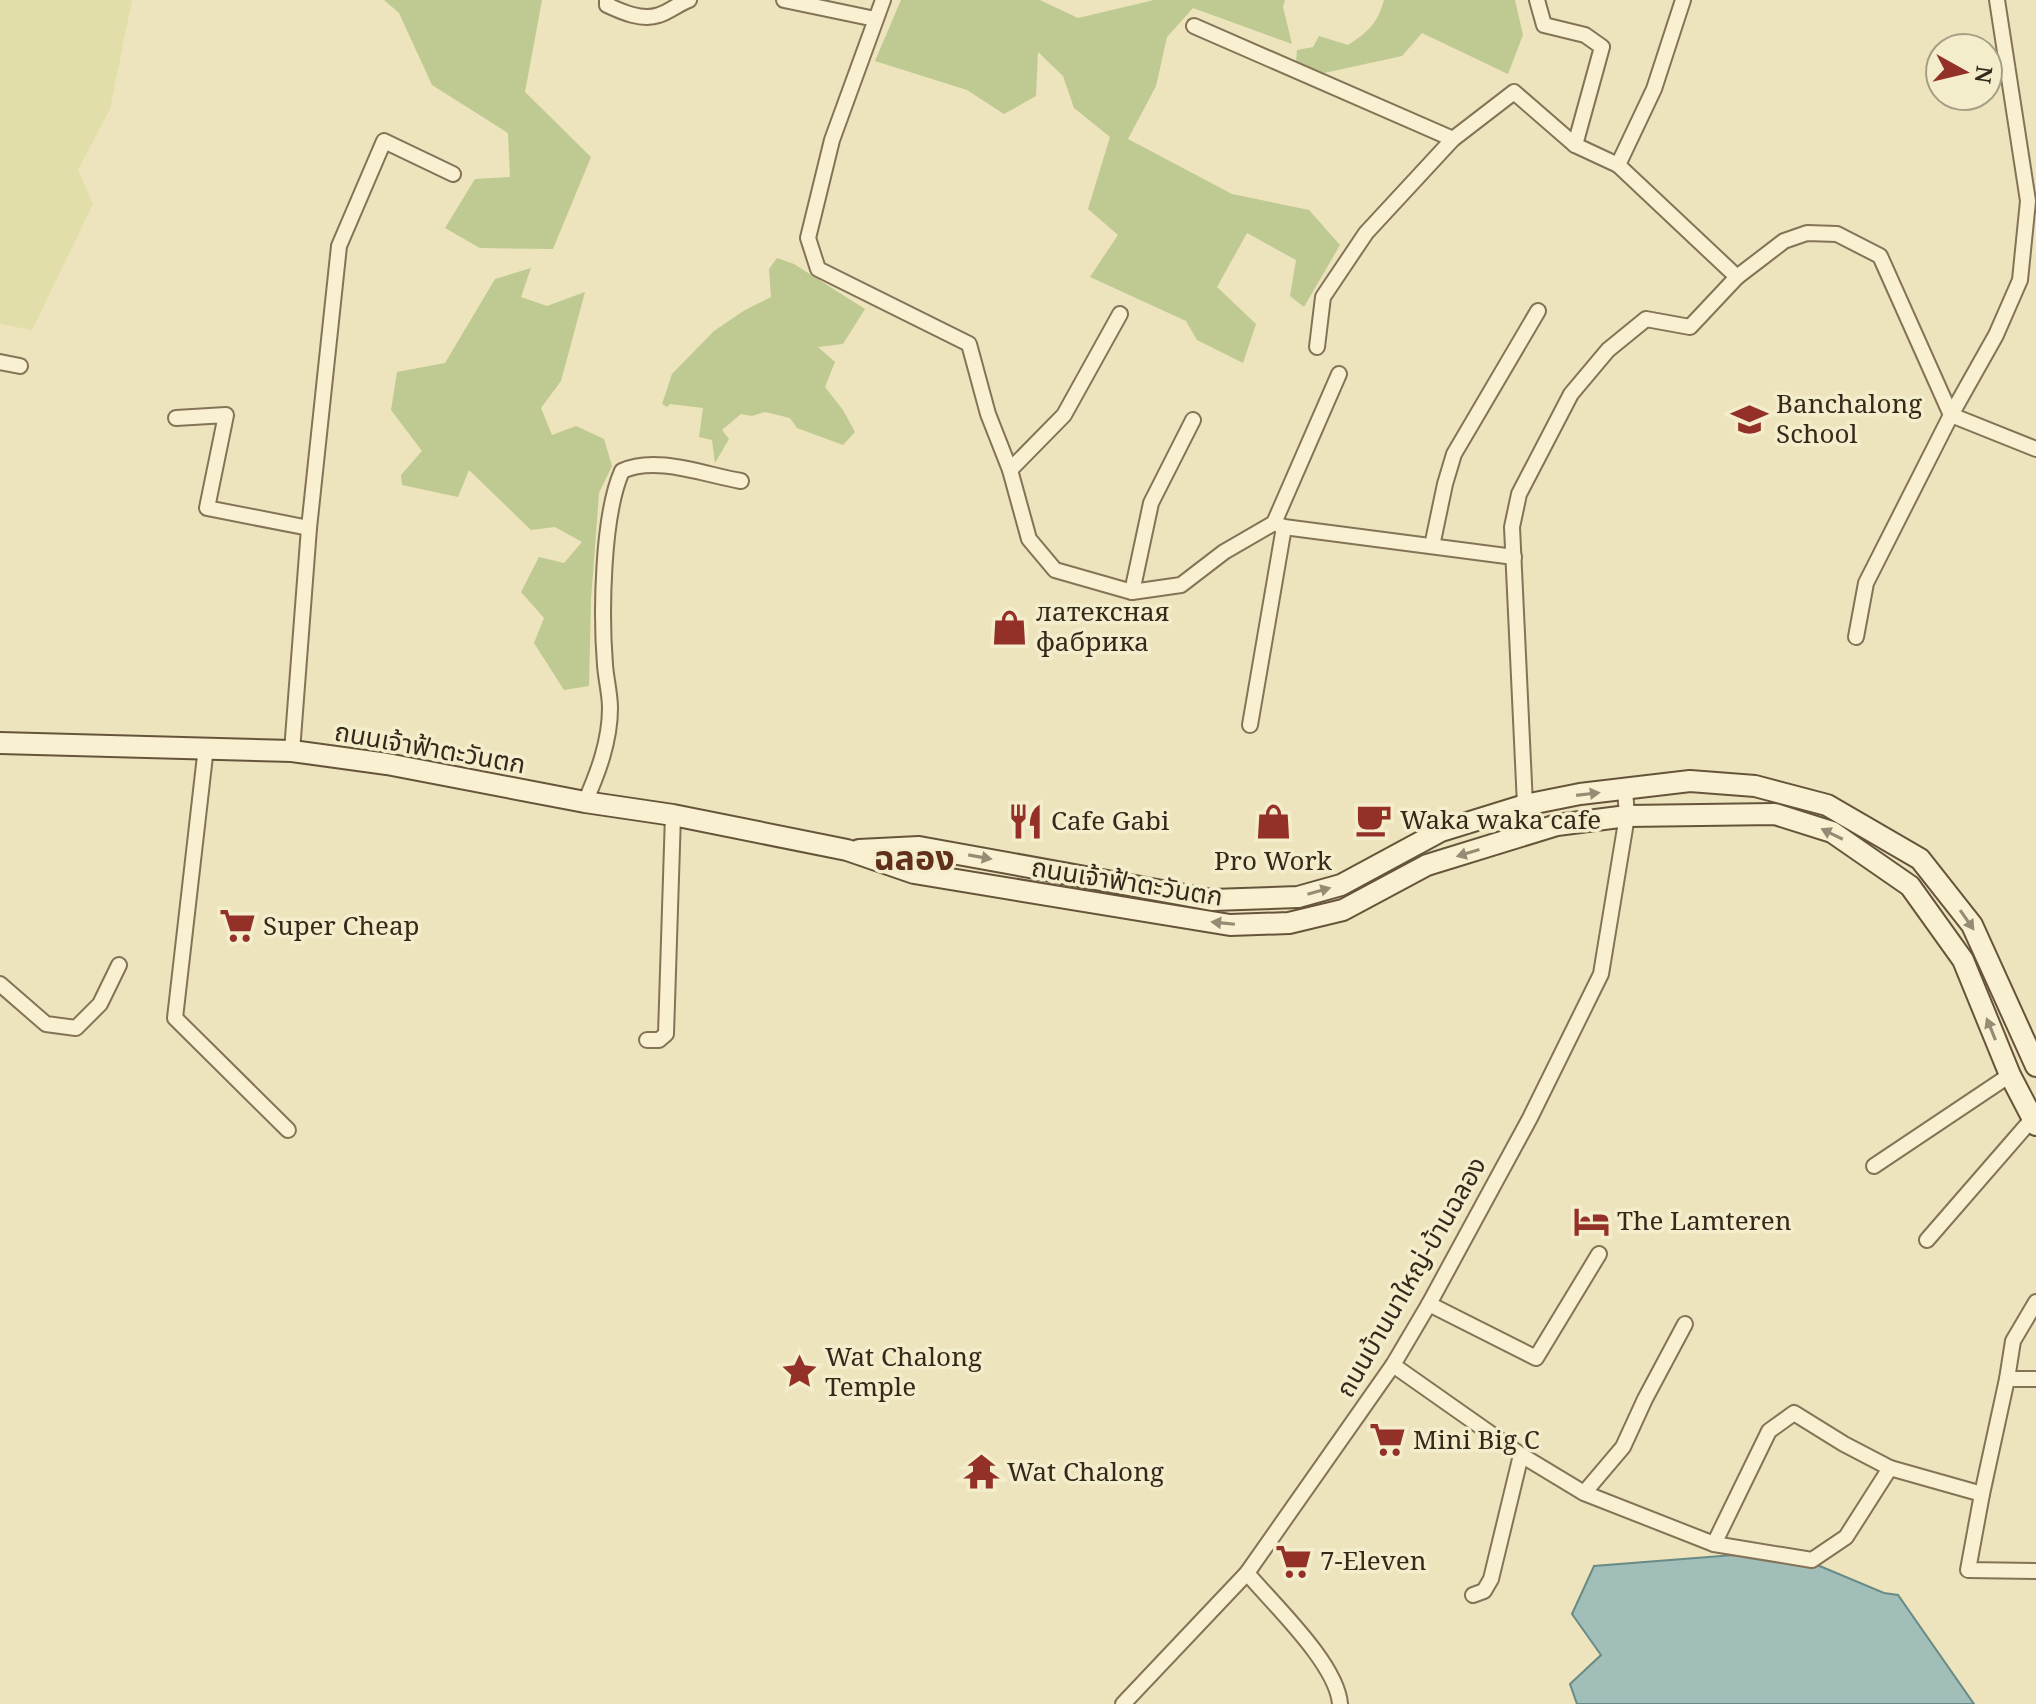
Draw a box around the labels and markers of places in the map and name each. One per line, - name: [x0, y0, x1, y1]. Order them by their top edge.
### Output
- place label: Banchalong School: [1776, 385, 1922, 451]
- school or university icon: Banchalong School: [1731, 400, 1769, 438]
- place label: латексная фабрика: [1036, 593, 1170, 659]
- shop icon: латексная фабрика: [991, 608, 1029, 646]
- cafe icon: Waka waka cafe: [1355, 801, 1393, 839]
- place label: Waka waka cafe: [1400, 801, 1601, 837]
- restaurant icon: Cafe Gabi: [1006, 802, 1044, 840]
- place label: Cafe Gabi: [1051, 802, 1169, 838]
- shop icon: Pro Work: [1254, 803, 1292, 841]
- place label: Pro Work: [1214, 842, 1333, 878]
- supermarket icon: Super Cheap: [218, 907, 256, 945]
- place label: Super Cheap: [263, 907, 420, 943]
- hotel icon: The Lamteren: [1572, 1202, 1610, 1240]
- place label: The Lamteren: [1617, 1202, 1792, 1238]
- place label: Wat Chalong Temple: [825, 1338, 982, 1404]
- place icon: Wat Chalong Temple: [780, 1353, 818, 1391]
- supermarket icon: Mini Big C: [1368, 1421, 1406, 1459]
- place label: Mini Big C: [1413, 1421, 1540, 1457]
- temple icon: Wat Chalong: [962, 1453, 1000, 1491]
- place label: Wat Chalong: [1007, 1453, 1164, 1489]
- supermarket icon: 7-Eleven: [1275, 1542, 1313, 1580]
- place label: 7-Eleven: [1320, 1542, 1427, 1578]

